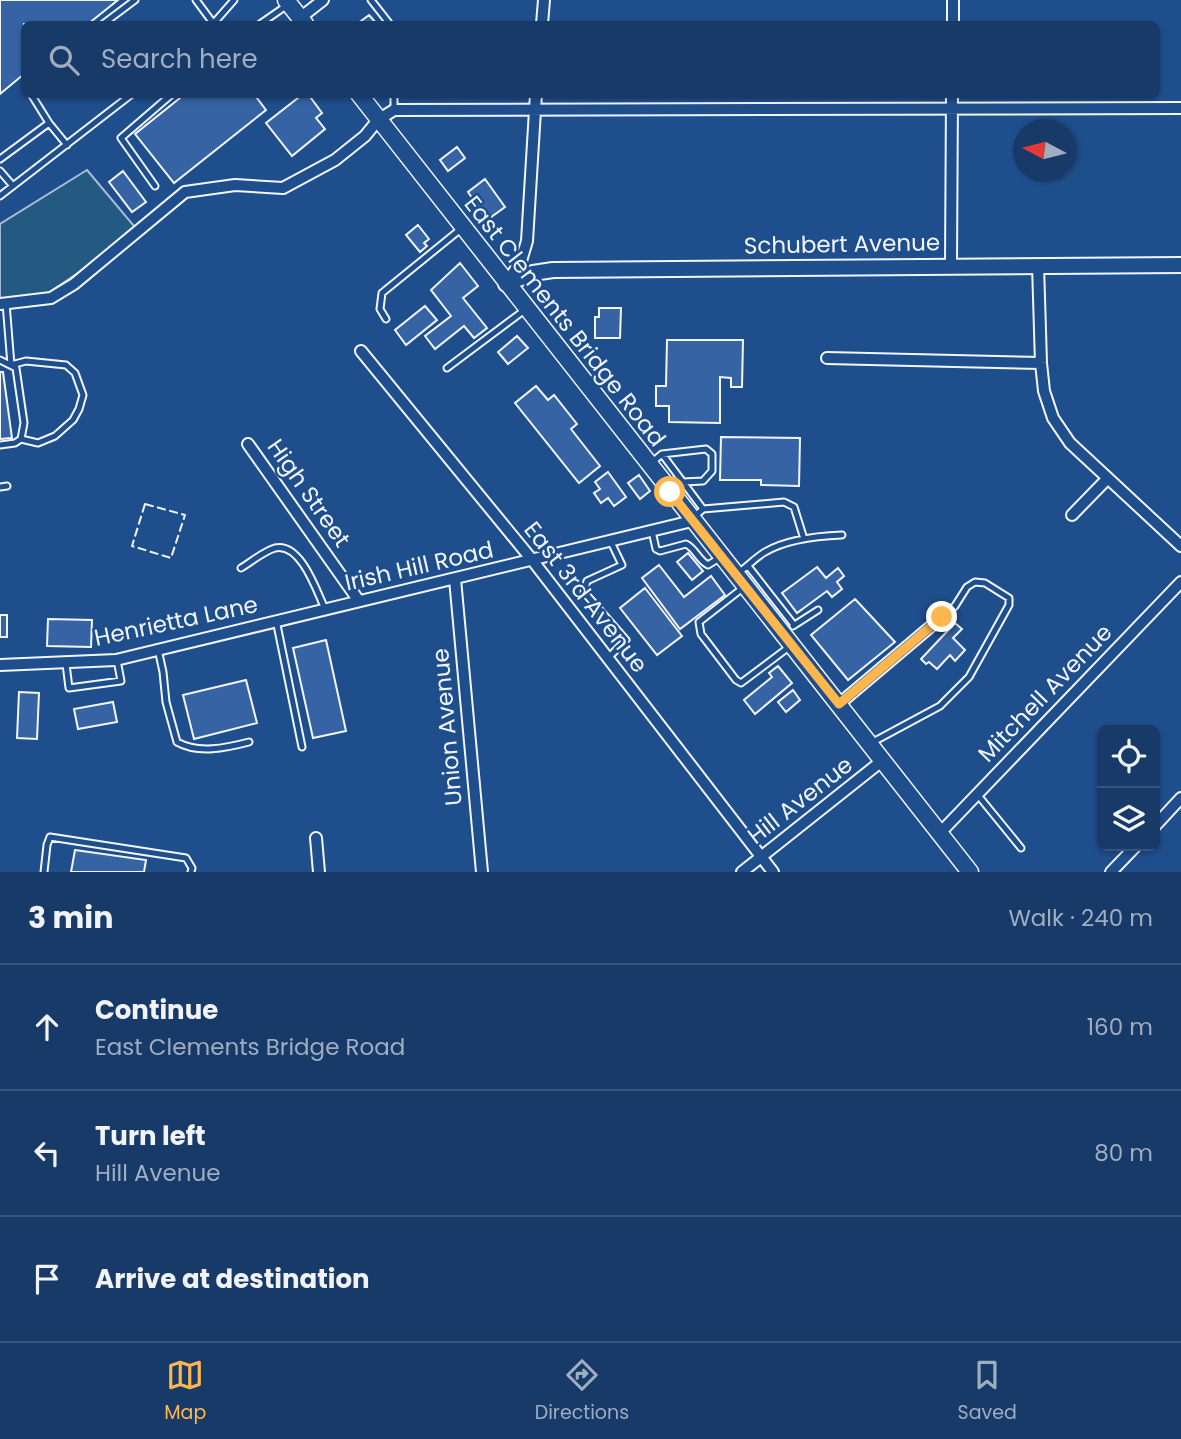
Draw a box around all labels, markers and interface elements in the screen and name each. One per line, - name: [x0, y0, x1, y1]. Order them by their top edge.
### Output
- search box: [21, 21, 1160, 98]
- icon: search: [45, 41, 83, 79]
- text: Search here: [101, 41, 258, 77]
- north arrow: [1013, 119, 1076, 182]
- street label: East Clements Bridge Road: [457, 189, 673, 453]
- street label: Schubert Avenue: [744, 226, 940, 262]
- street label: High Street: [260, 432, 358, 554]
- route start: [654, 476, 685, 507]
- street label: East 3rd Avenue: [517, 515, 655, 679]
- street label: Irish Hill Road: [342, 533, 496, 599]
- street label: Henrietta Lane: [91, 588, 261, 654]
- route end: [926, 601, 957, 632]
- street label: Mitchell Avenue: [971, 617, 1119, 769]
- street label: Union Avenue: [424, 647, 470, 807]
- map controls: [1097, 725, 1160, 851]
- button: locate: [1097, 725, 1160, 788]
- street label: Hill Avenue: [741, 749, 859, 851]
- button: layers: [1097, 788, 1160, 851]
- text: 3 min: [28, 896, 113, 939]
- text: Walk · 240 m: [1008, 902, 1153, 934]
- text: Continue: [95, 992, 218, 1028]
- icon: ahead: [28, 1008, 66, 1046]
- text: 160 m: [1087, 1011, 1153, 1043]
- text: East Clements Bridge Road: [95, 1031, 405, 1063]
- text: Turn left: [95, 1118, 206, 1154]
- icon: left: [28, 1134, 66, 1172]
- text: 80 m: [1094, 1137, 1153, 1169]
- text: Hill Avenue: [95, 1157, 220, 1189]
- icon: arrive: [28, 1260, 66, 1298]
- text: Arrive at destination: [95, 1261, 370, 1297]
- tab: Map: [164, 1356, 206, 1427]
- tab: Directions: [535, 1356, 629, 1427]
- tab: Saved: [958, 1356, 1017, 1427]

